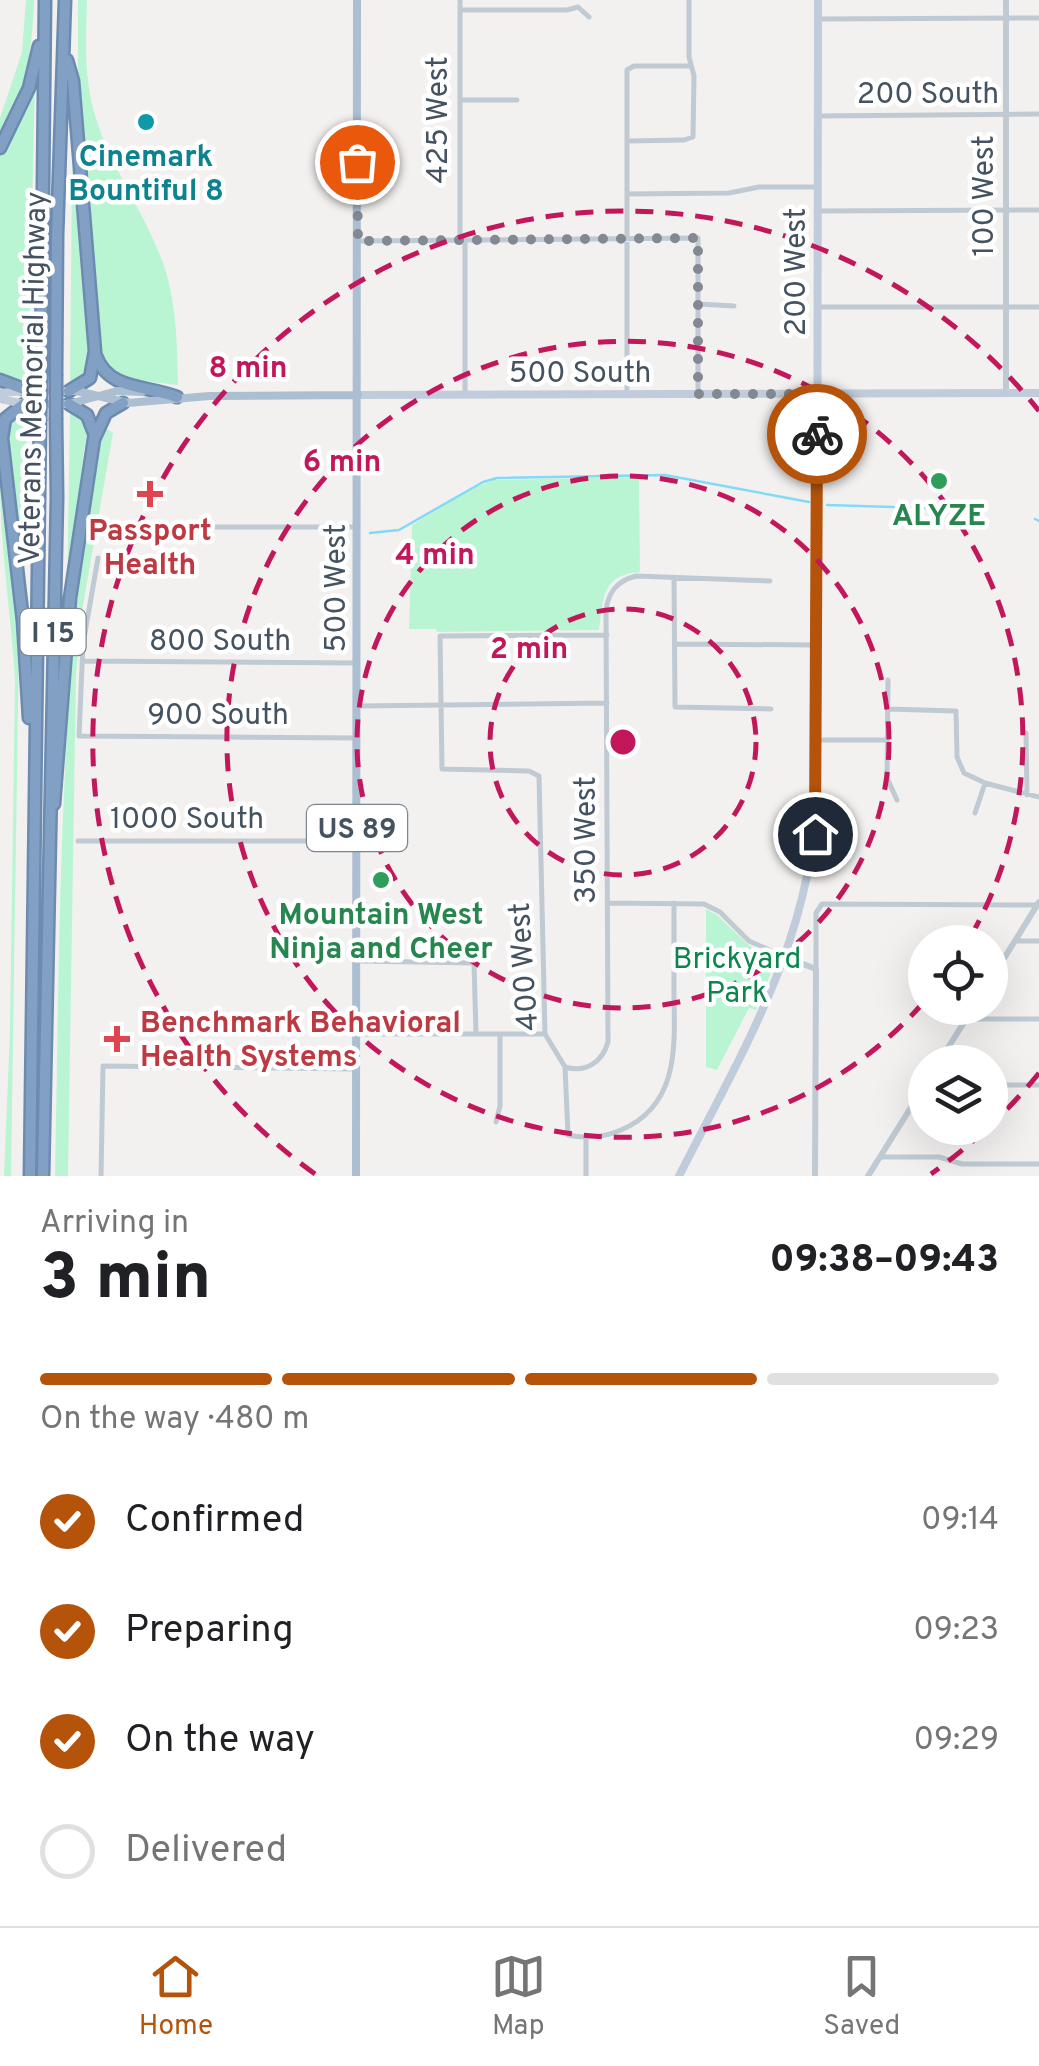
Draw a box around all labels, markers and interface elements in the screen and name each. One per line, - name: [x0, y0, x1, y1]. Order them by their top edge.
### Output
- street label: 425 West: [421, 56, 458, 184]
- street label: 200 South: [857, 77, 999, 114]
- marker: Cinemark Bountiful 8: [135, 111, 157, 133]
- pin: [315, 120, 400, 205]
- icon: bag: [330, 135, 385, 190]
- street label: 100 West: [967, 135, 1004, 257]
- place label: Cinemark Bountiful 8: [68, 140, 224, 211]
- street label: Veterans Memorial Highway: [13, 191, 56, 565]
- street label: 200 West: [779, 208, 816, 336]
- text: 8 min: [209, 351, 287, 388]
- street label: 500 South: [509, 356, 651, 393]
- courier: [767, 384, 867, 484]
- icon: bike: [790, 407, 845, 462]
- text: 6 min: [303, 445, 381, 482]
- marker: ALYZE: [928, 470, 950, 492]
- marker: Passport Health: [137, 481, 163, 507]
- place label: ALYZE: [892, 499, 986, 536]
- place label: Passport Health: [88, 514, 212, 585]
- street label: 500 West: [319, 524, 356, 652]
- text: 4 min: [395, 538, 475, 575]
- road number: I 15: [20, 609, 86, 655]
- street label: 800 South: [149, 624, 291, 661]
- text: 2 min: [490, 632, 568, 669]
- street label: 900 South: [147, 698, 289, 735]
- centre of rings: [605, 724, 641, 760]
- street label: 350 West: [569, 776, 606, 904]
- pin: [773, 792, 858, 877]
- street label: 1000 South: [110, 802, 264, 839]
- road number: US 89: [307, 805, 407, 851]
- icon: home: [788, 807, 843, 862]
- marker: Mountain West Ninja and Cheer: [370, 869, 392, 891]
- place label: Mountain West Ninja and Cheer: [269, 898, 493, 969]
- street label: 400 West: [503, 901, 548, 1032]
- map controls: [908, 925, 1008, 1145]
- button: locate: [908, 925, 1008, 1025]
- park label: Brickyard Park: [673, 942, 801, 1013]
- place label: Benchmark Behavioral Health Systems: [140, 1006, 461, 1077]
- marker: Benchmark Behavioral Health Systems: [104, 1026, 130, 1052]
- button: layers: [908, 1045, 1008, 1145]
- text: Arriving in: [40, 1204, 189, 1244]
- text: 09:38–09:43: [769, 1237, 999, 1286]
- text: 3 min: [40, 1240, 211, 1322]
- text: On the way · 480 m: [40, 1400, 309, 1440]
- icon: check: [40, 1494, 95, 1549]
- text: Confirmed: [125, 1497, 304, 1546]
- text: 09:14: [921, 1501, 999, 1541]
- icon: check: [40, 1604, 95, 1659]
- text: Preparing: [125, 1607, 294, 1656]
- text: 09:23: [913, 1611, 999, 1651]
- icon: check: [40, 1714, 95, 1769]
- text: On the way: [125, 1717, 315, 1766]
- text: 09:29: [913, 1721, 999, 1761]
- text: Delivered: [125, 1827, 287, 1876]
- tab: Home: [139, 1949, 213, 2045]
- tab: Map: [491, 1949, 546, 2045]
- tab: Saved: [823, 1949, 900, 2045]

